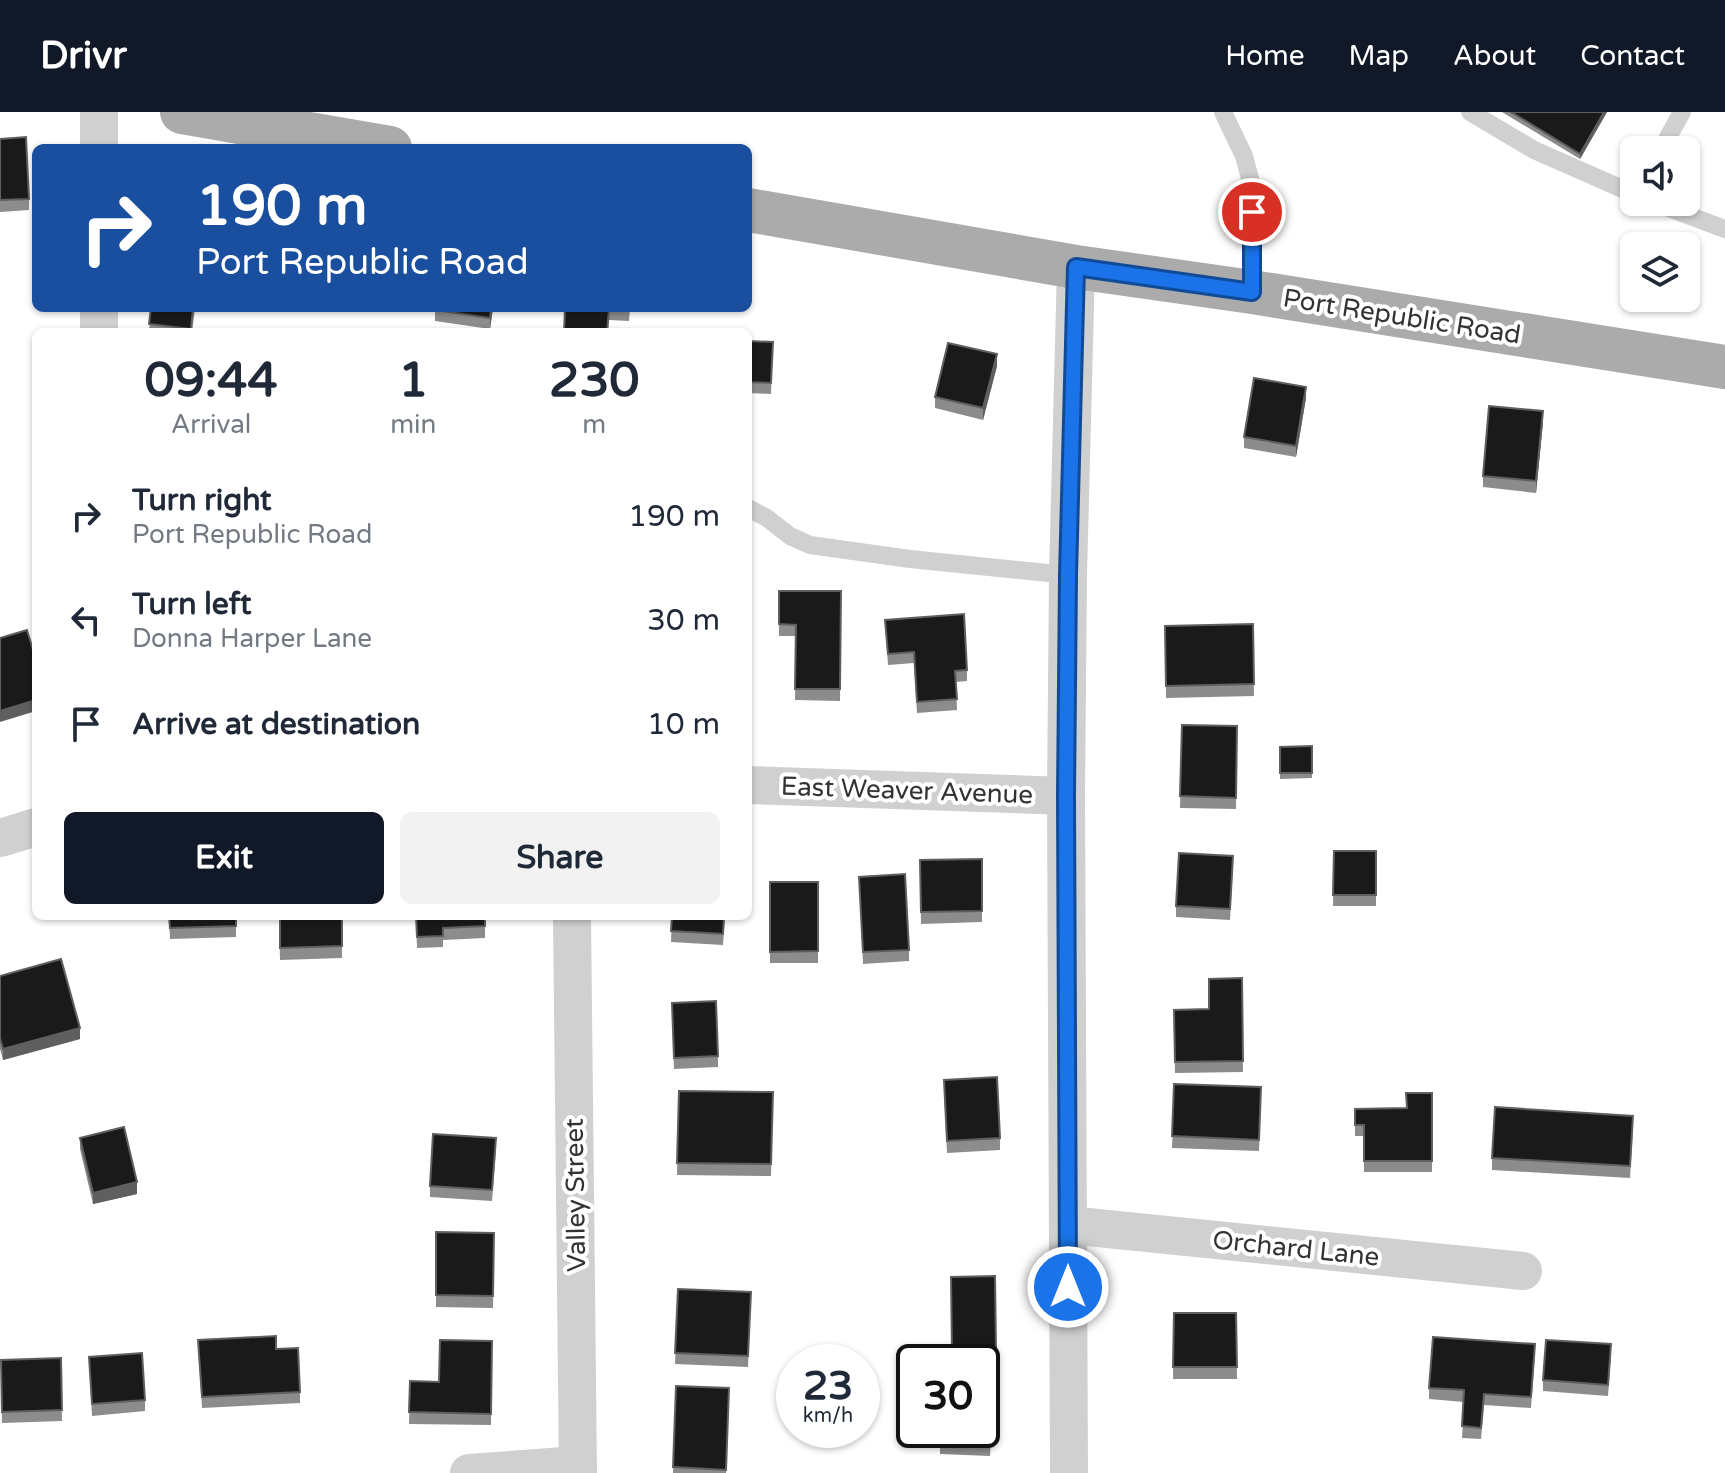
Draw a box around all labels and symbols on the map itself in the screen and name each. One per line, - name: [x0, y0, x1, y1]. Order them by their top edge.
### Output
- pin: [1218, 178, 1286, 246]
- street label: Port Republic Road: [1281, 282, 1523, 351]
- street label: East Weaver Avenue: [780, 771, 1034, 810]
- street label: Valley Street: [559, 1118, 592, 1272]
- street label: Orchard Lane: [1211, 1224, 1381, 1273]
- position arrow: [1026, 1245, 1110, 1329]
- speed limit sign: 30: [896, 1344, 1000, 1448]

